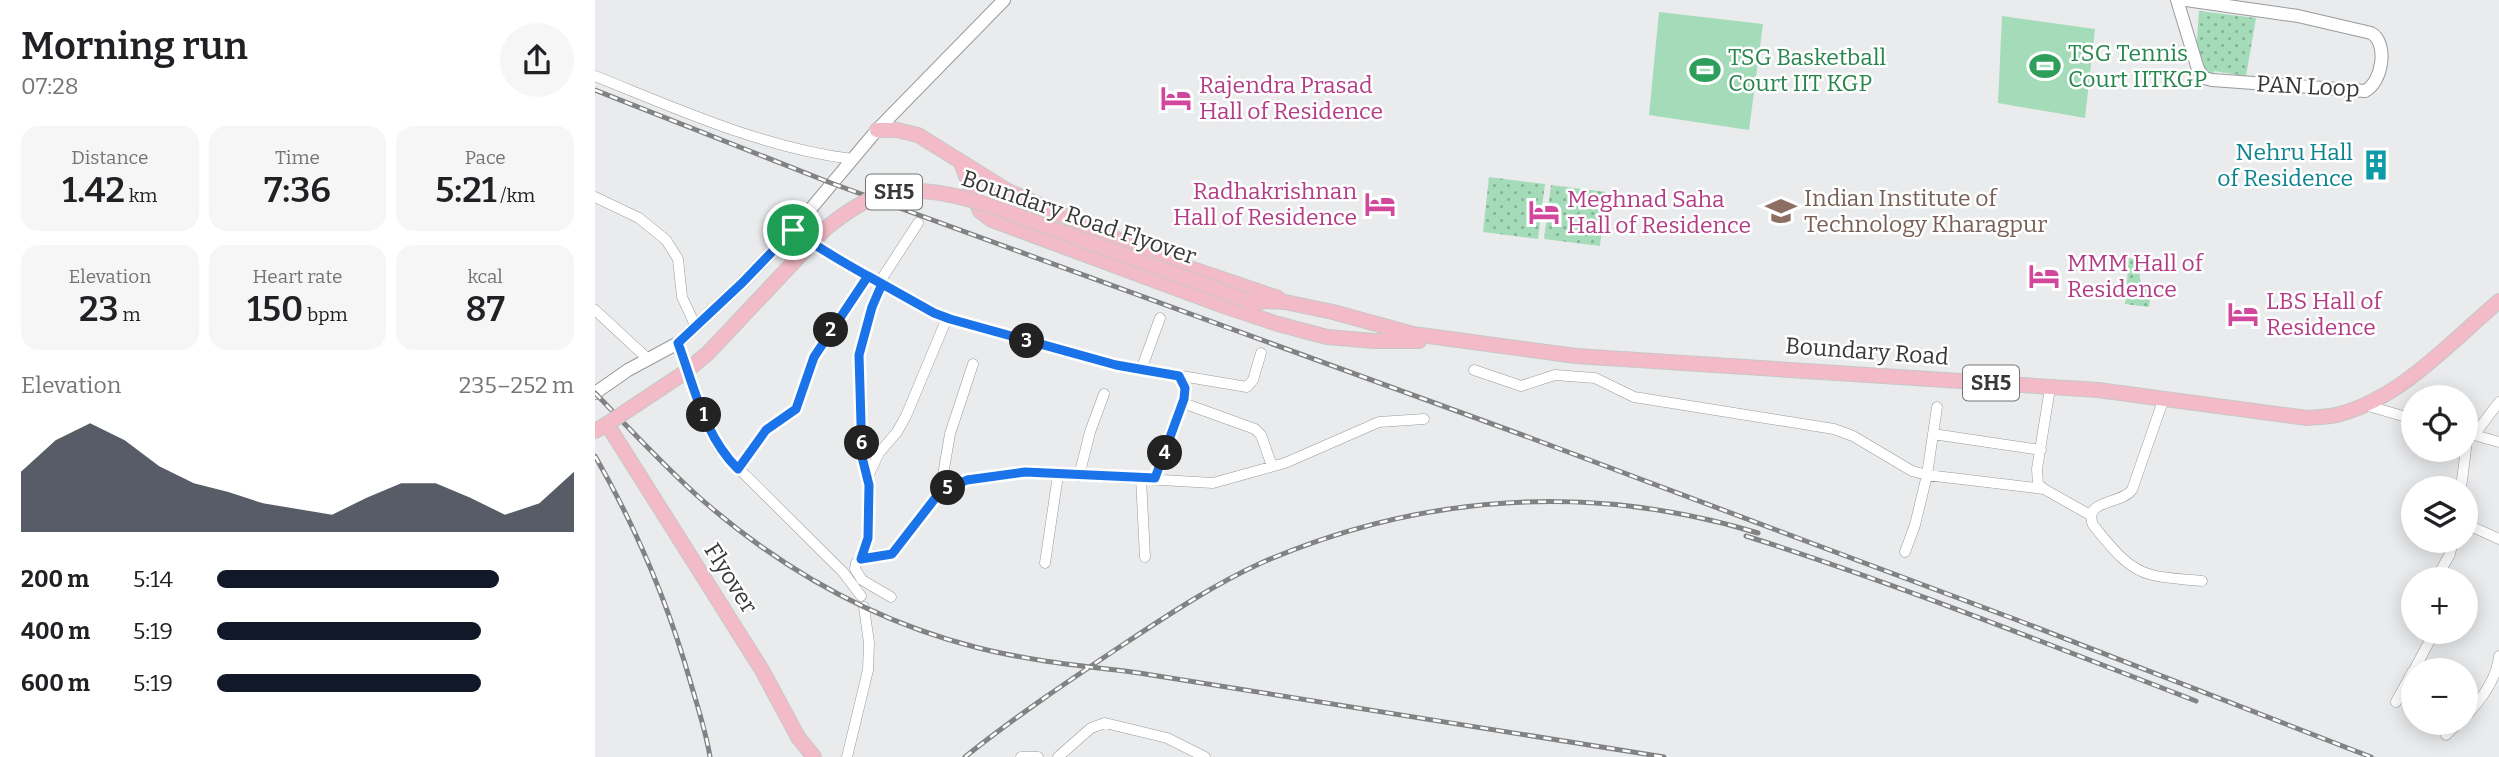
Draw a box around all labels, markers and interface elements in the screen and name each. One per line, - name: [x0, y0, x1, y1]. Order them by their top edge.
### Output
- text: Morning run: [21, 23, 248, 69]
- button: share: [500, 23, 574, 97]
- place label: TSG Tennis Court IITKGP: [2068, 39, 2207, 93]
- place label: TSG Basketball Court IIT KGP: [1728, 43, 1887, 97]
- sports icon: TSG Tennis Court IITKGP: [2028, 49, 2062, 83]
- sports icon: TSG Basketball Court IIT KGP: [1688, 53, 1722, 87]
- street label: PAN Loop: [2256, 69, 2360, 103]
- place label: Rajendra Prasad Hall of Residence: [1199, 71, 1383, 125]
- text: 07:28: [21, 72, 78, 100]
- hotel icon: Rajendra Prasad Hall of Residence: [1159, 81, 1193, 115]
- place label: Nehru Hall of Residence: [2217, 138, 2353, 192]
- text: Distance: [71, 146, 148, 169]
- text: Time: [275, 146, 320, 169]
- text: Pace: [465, 146, 506, 169]
- building icon: Nehru Hall of Residence: [2359, 148, 2393, 182]
- street label: Boundary Road Flyover: [958, 164, 1200, 270]
- text: 1.42: [62, 169, 125, 211]
- text: 7:36: [264, 169, 331, 211]
- text: 5:21: [435, 169, 496, 211]
- road number: SH5: [866, 174, 922, 210]
- place label: Radhakrishnan Hall of Residence: [1173, 177, 1357, 231]
- text: km: [125, 184, 157, 207]
- text: /km: [496, 184, 535, 207]
- place label: Indian Institute of Technology Kharagpur: [1804, 184, 2048, 238]
- place label: Meghnad Saha Hall of Residence: [1567, 185, 1751, 239]
- hotel icon: Radhakrishnan Hall of Residence: [1363, 187, 1397, 221]
- school or university icon: Indian Institute of Technology Kharagpur: [1764, 194, 1798, 228]
- hotel icon: Meghnad Saha Hall of Residence: [1527, 195, 1561, 229]
- pin: [763, 200, 823, 260]
- icon: arrive: [774, 211, 812, 249]
- place label: MMM Hall of Residence: [2067, 249, 2205, 303]
- hotel icon: MMM Hall of Residence: [2027, 259, 2061, 293]
- text: Elevation: [68, 265, 151, 288]
- text: Heart rate: [253, 265, 342, 288]
- text: kcal: [467, 265, 503, 288]
- place label: LBS Hall of Residence: [2266, 287, 2384, 341]
- text: 23: [79, 288, 119, 330]
- text: 150: [247, 288, 303, 330]
- text: 87: [465, 288, 505, 330]
- hotel icon: LBS Hall of Residence: [2226, 297, 2260, 331]
- text: m: [119, 303, 141, 326]
- text: bpm: [303, 303, 348, 326]
- pin: 2: [813, 312, 849, 348]
- text: 2: [825, 318, 836, 341]
- pin: 3: [1009, 324, 1045, 358]
- text: 3: [1021, 329, 1032, 352]
- street label: Boundary Road: [1784, 331, 1950, 371]
- road number: SH5: [1963, 366, 2019, 400]
- text: Elevation: [21, 371, 121, 399]
- text: 235–252 m: [459, 371, 574, 399]
- map controls: [2401, 385, 2478, 735]
- button: locate: [2401, 385, 2478, 462]
- pin: 1: [687, 398, 721, 432]
- text: 1: [699, 403, 708, 426]
- pin: 6: [845, 426, 879, 460]
- text: 6: [856, 431, 867, 454]
- pin: 4: [1147, 435, 1183, 470]
- text: 4: [1159, 441, 1170, 464]
- pin: 5: [931, 470, 965, 505]
- text: 5: [942, 476, 953, 499]
- button: layers: [2401, 476, 2478, 553]
- street label: Flyover: [699, 538, 763, 618]
- text: 200 m: [21, 565, 89, 593]
- text: 5:14: [133, 565, 173, 593]
- button: +: [2401, 567, 2478, 644]
- text: 400 m: [21, 617, 90, 645]
- text: 5:19: [133, 617, 173, 645]
- button: −: [2401, 658, 2478, 735]
- text: 600 m: [21, 669, 90, 697]
- text: 5:19: [133, 669, 173, 697]

